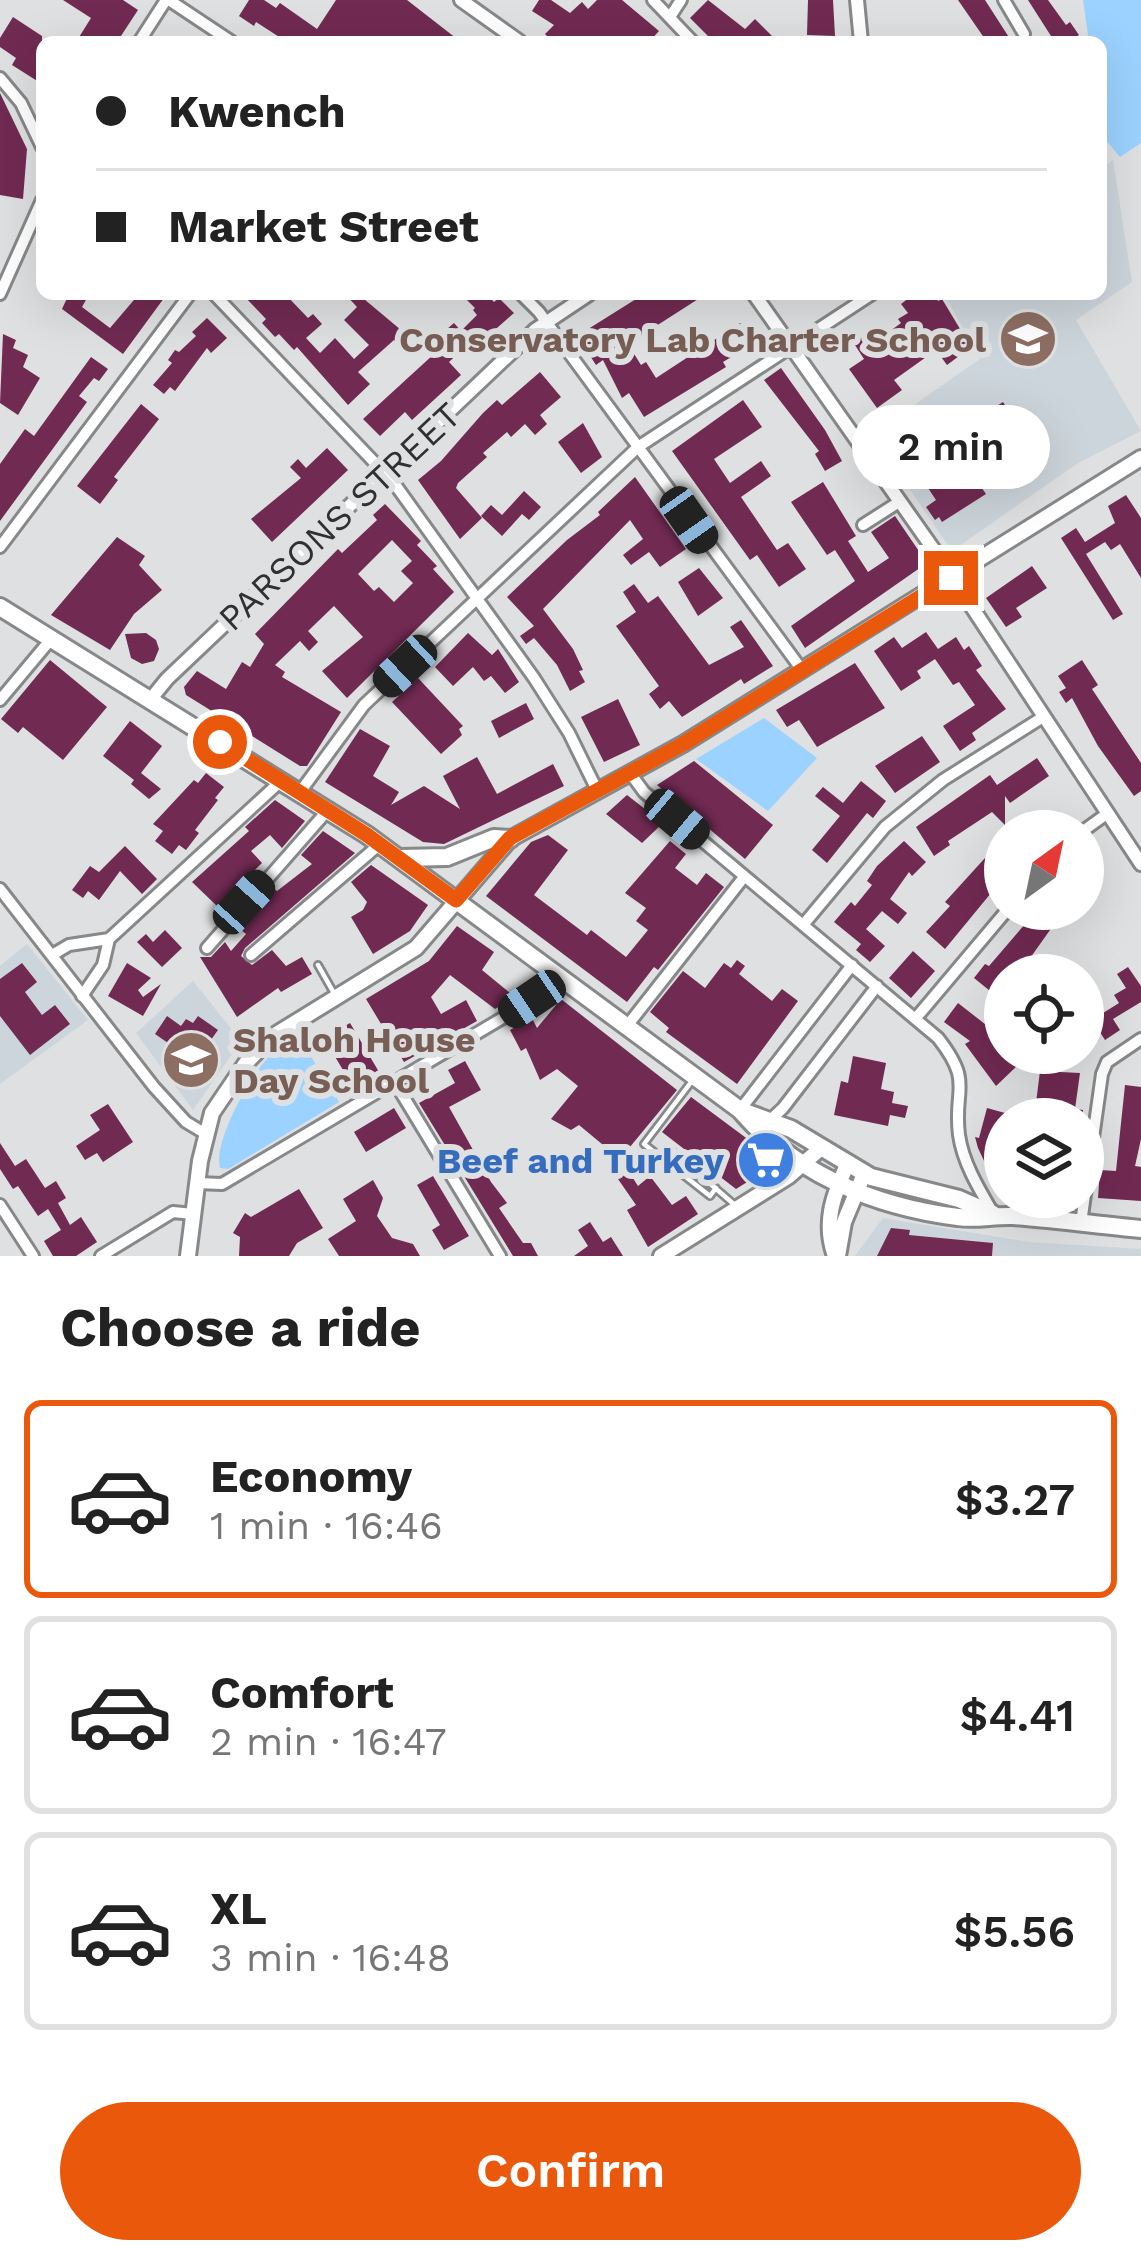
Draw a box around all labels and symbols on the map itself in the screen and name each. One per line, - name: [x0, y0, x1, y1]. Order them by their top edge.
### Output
- school or university icon: Conservatory Lab Charter School: [997, 308, 1059, 370]
- place label: Conservatory Lab Charter School: [399, 319, 986, 361]
- street label: PARSONS STREET: [210, 394, 469, 640]
- callout: 2 min: [852, 404, 1050, 488]
- car: [654, 480, 724, 560]
- route end: [924, 551, 978, 605]
- car: [366, 628, 444, 704]
- route start: [193, 715, 247, 769]
- car: [638, 782, 716, 856]
- north arrow: [984, 810, 1104, 930]
- car: [207, 863, 281, 941]
- car: [492, 964, 572, 1034]
- place label: Shaloh House Day School: [233, 1019, 476, 1102]
- school or university icon: Shaloh House Day School: [160, 1029, 222, 1091]
- supermarket icon: Beef and Turkey: [735, 1129, 797, 1191]
- place label: Beef and Turkey: [437, 1140, 725, 1182]

